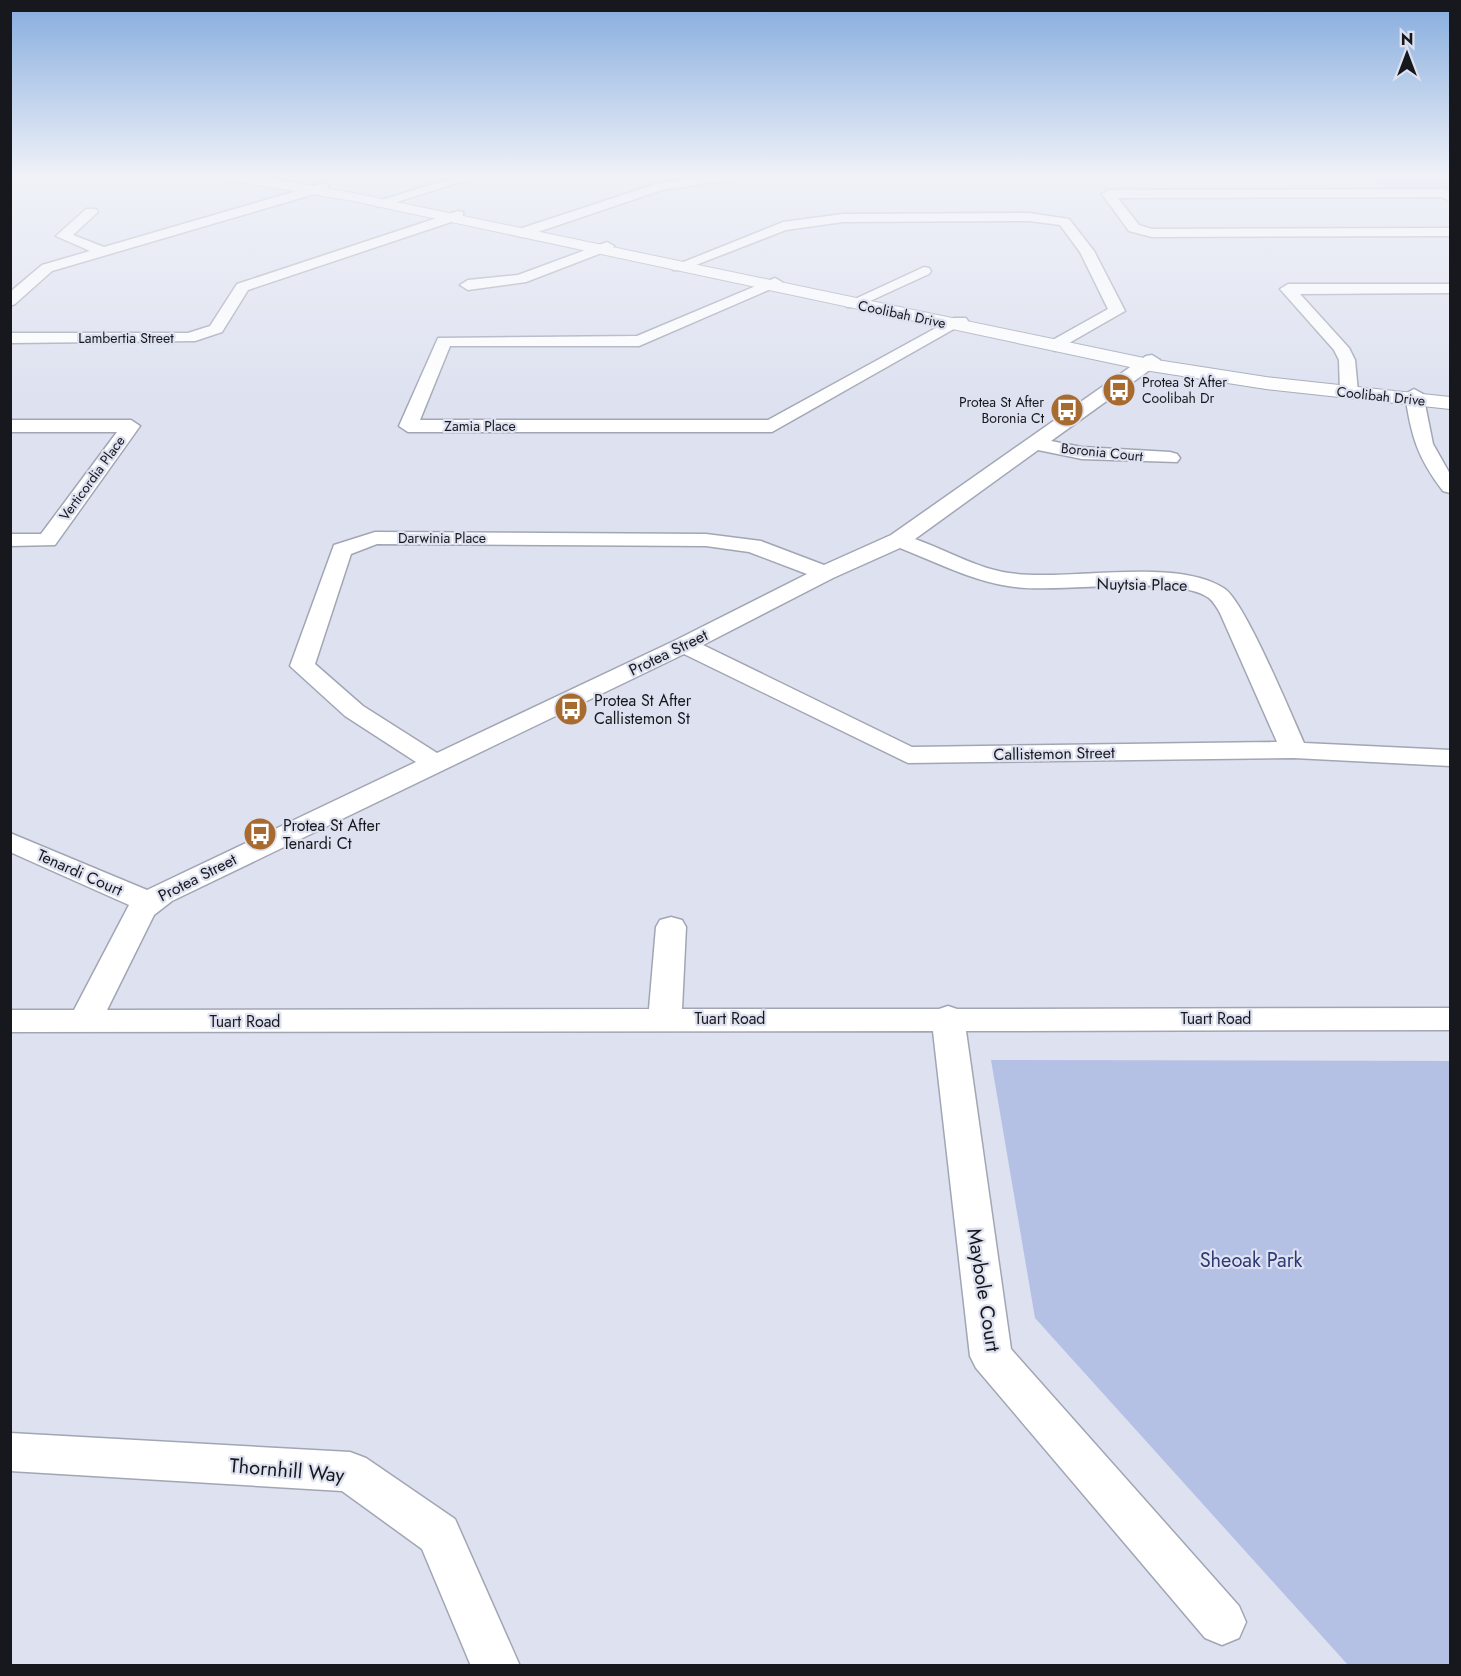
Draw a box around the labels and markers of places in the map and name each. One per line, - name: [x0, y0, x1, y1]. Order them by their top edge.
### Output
- bus stop icon: Protea St After Coolibah Dr: [1101, 372, 1137, 408]
- place label: Protea St After Coolibah Dr: [1142, 372, 1227, 408]
- place label: Protea St After Boronia Ct: [959, 392, 1045, 428]
- bus stop icon: Protea St After Boronia Ct: [1049, 392, 1085, 428]
- place label: Protea St After Callistemon St: [594, 689, 692, 730]
- bus stop icon: Protea St After Callistemon St: [553, 691, 589, 727]
- place label: Protea St After Tenardi Ct: [283, 814, 381, 855]
- bus stop icon: Protea St After Tenardi Ct: [242, 816, 278, 852]

